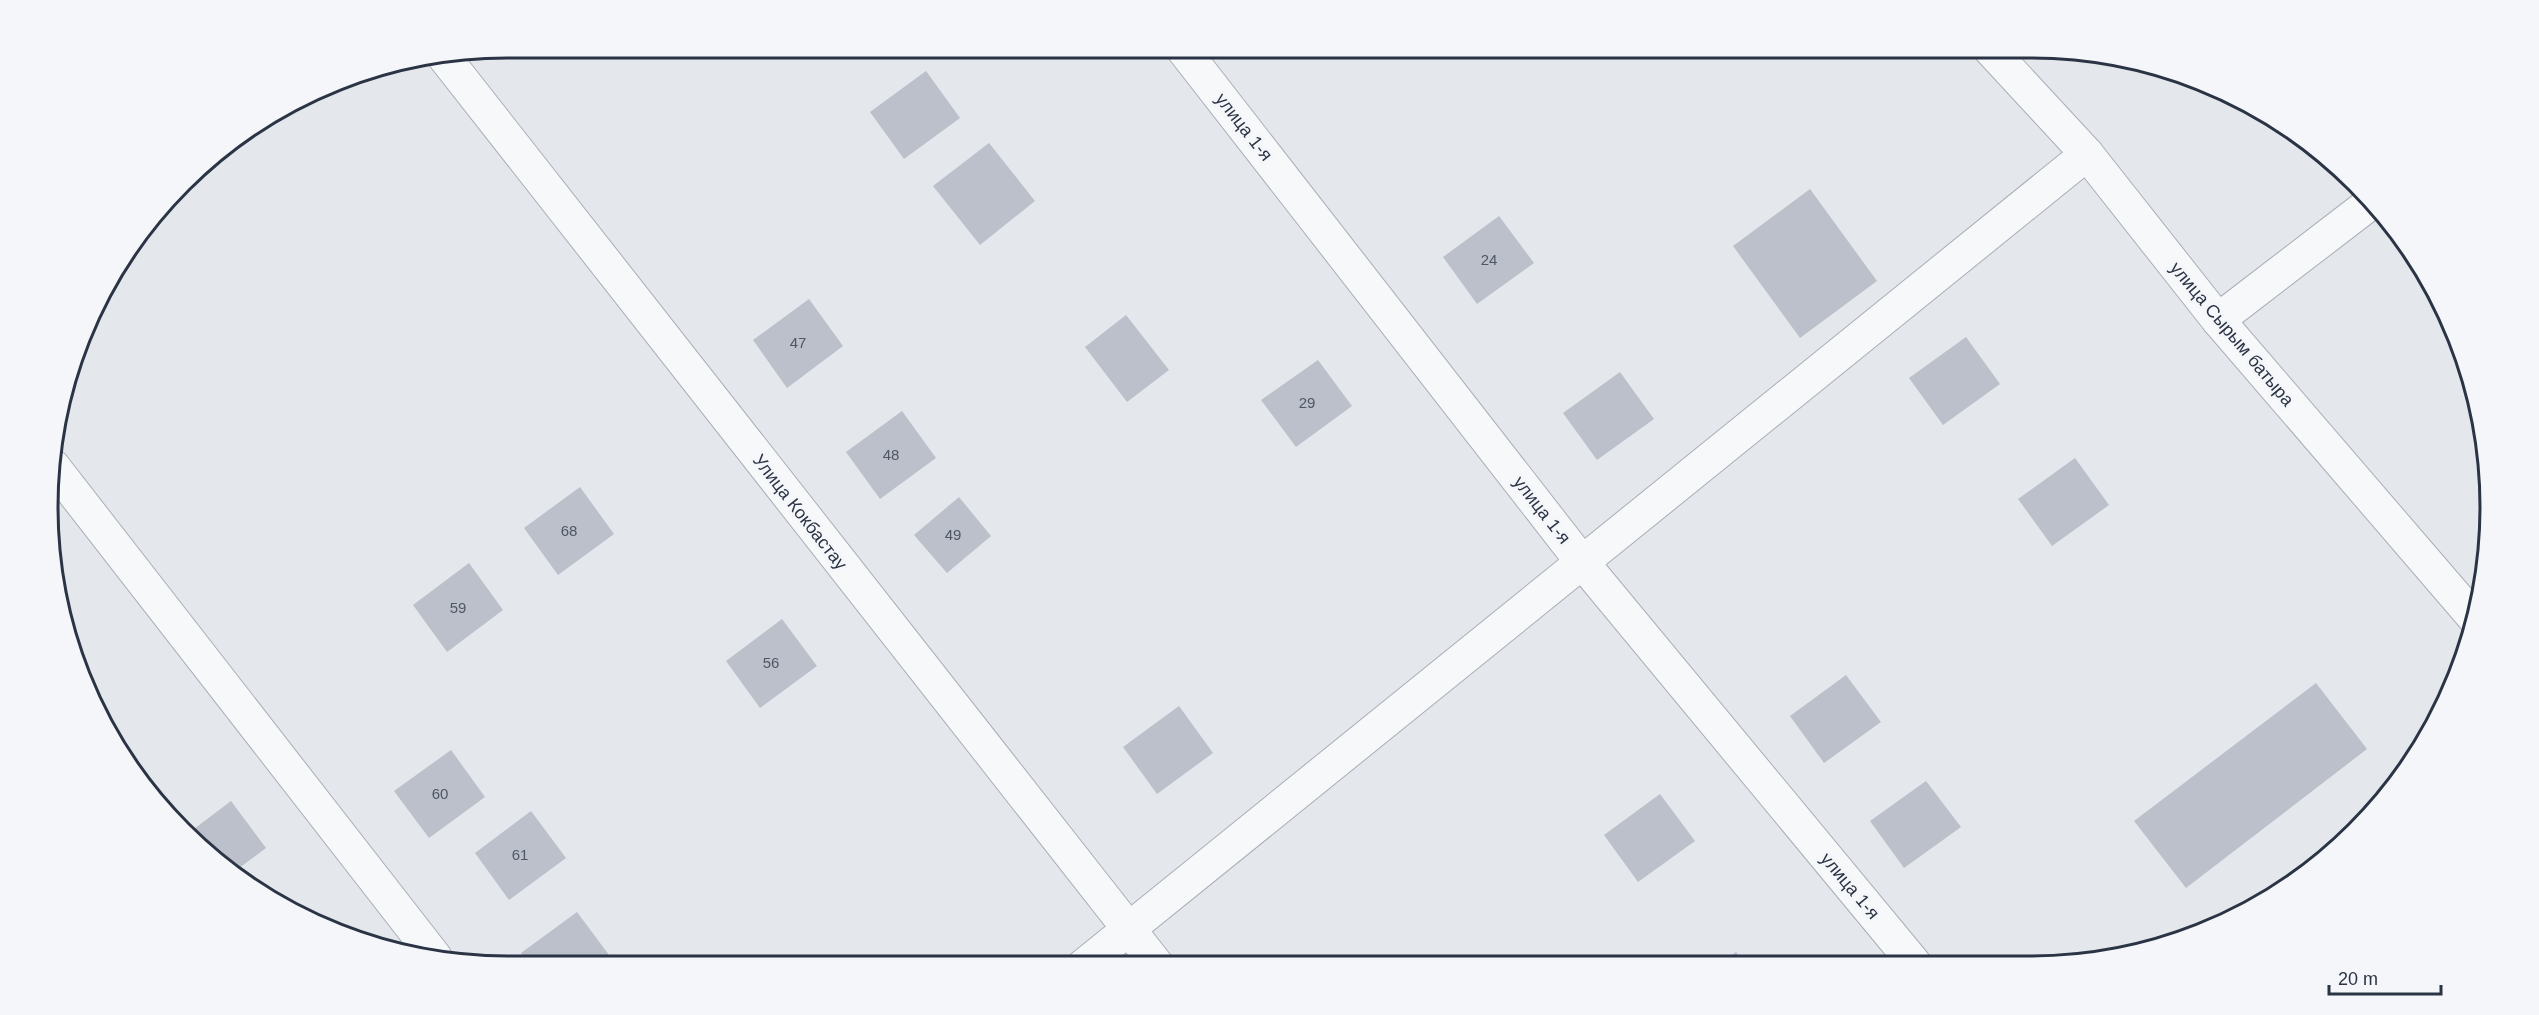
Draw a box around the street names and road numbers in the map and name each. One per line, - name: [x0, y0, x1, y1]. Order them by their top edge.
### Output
- street label: улица 1-я: [1211, 89, 1277, 165]
- street label: улица Сырым батыра: [2166, 258, 2299, 411]
- street label: Улица Кокбастау: [749, 450, 851, 574]
- street label: улица 1-я: [1509, 472, 1575, 548]
- street label: улица 1-я: [1817, 849, 1883, 923]

